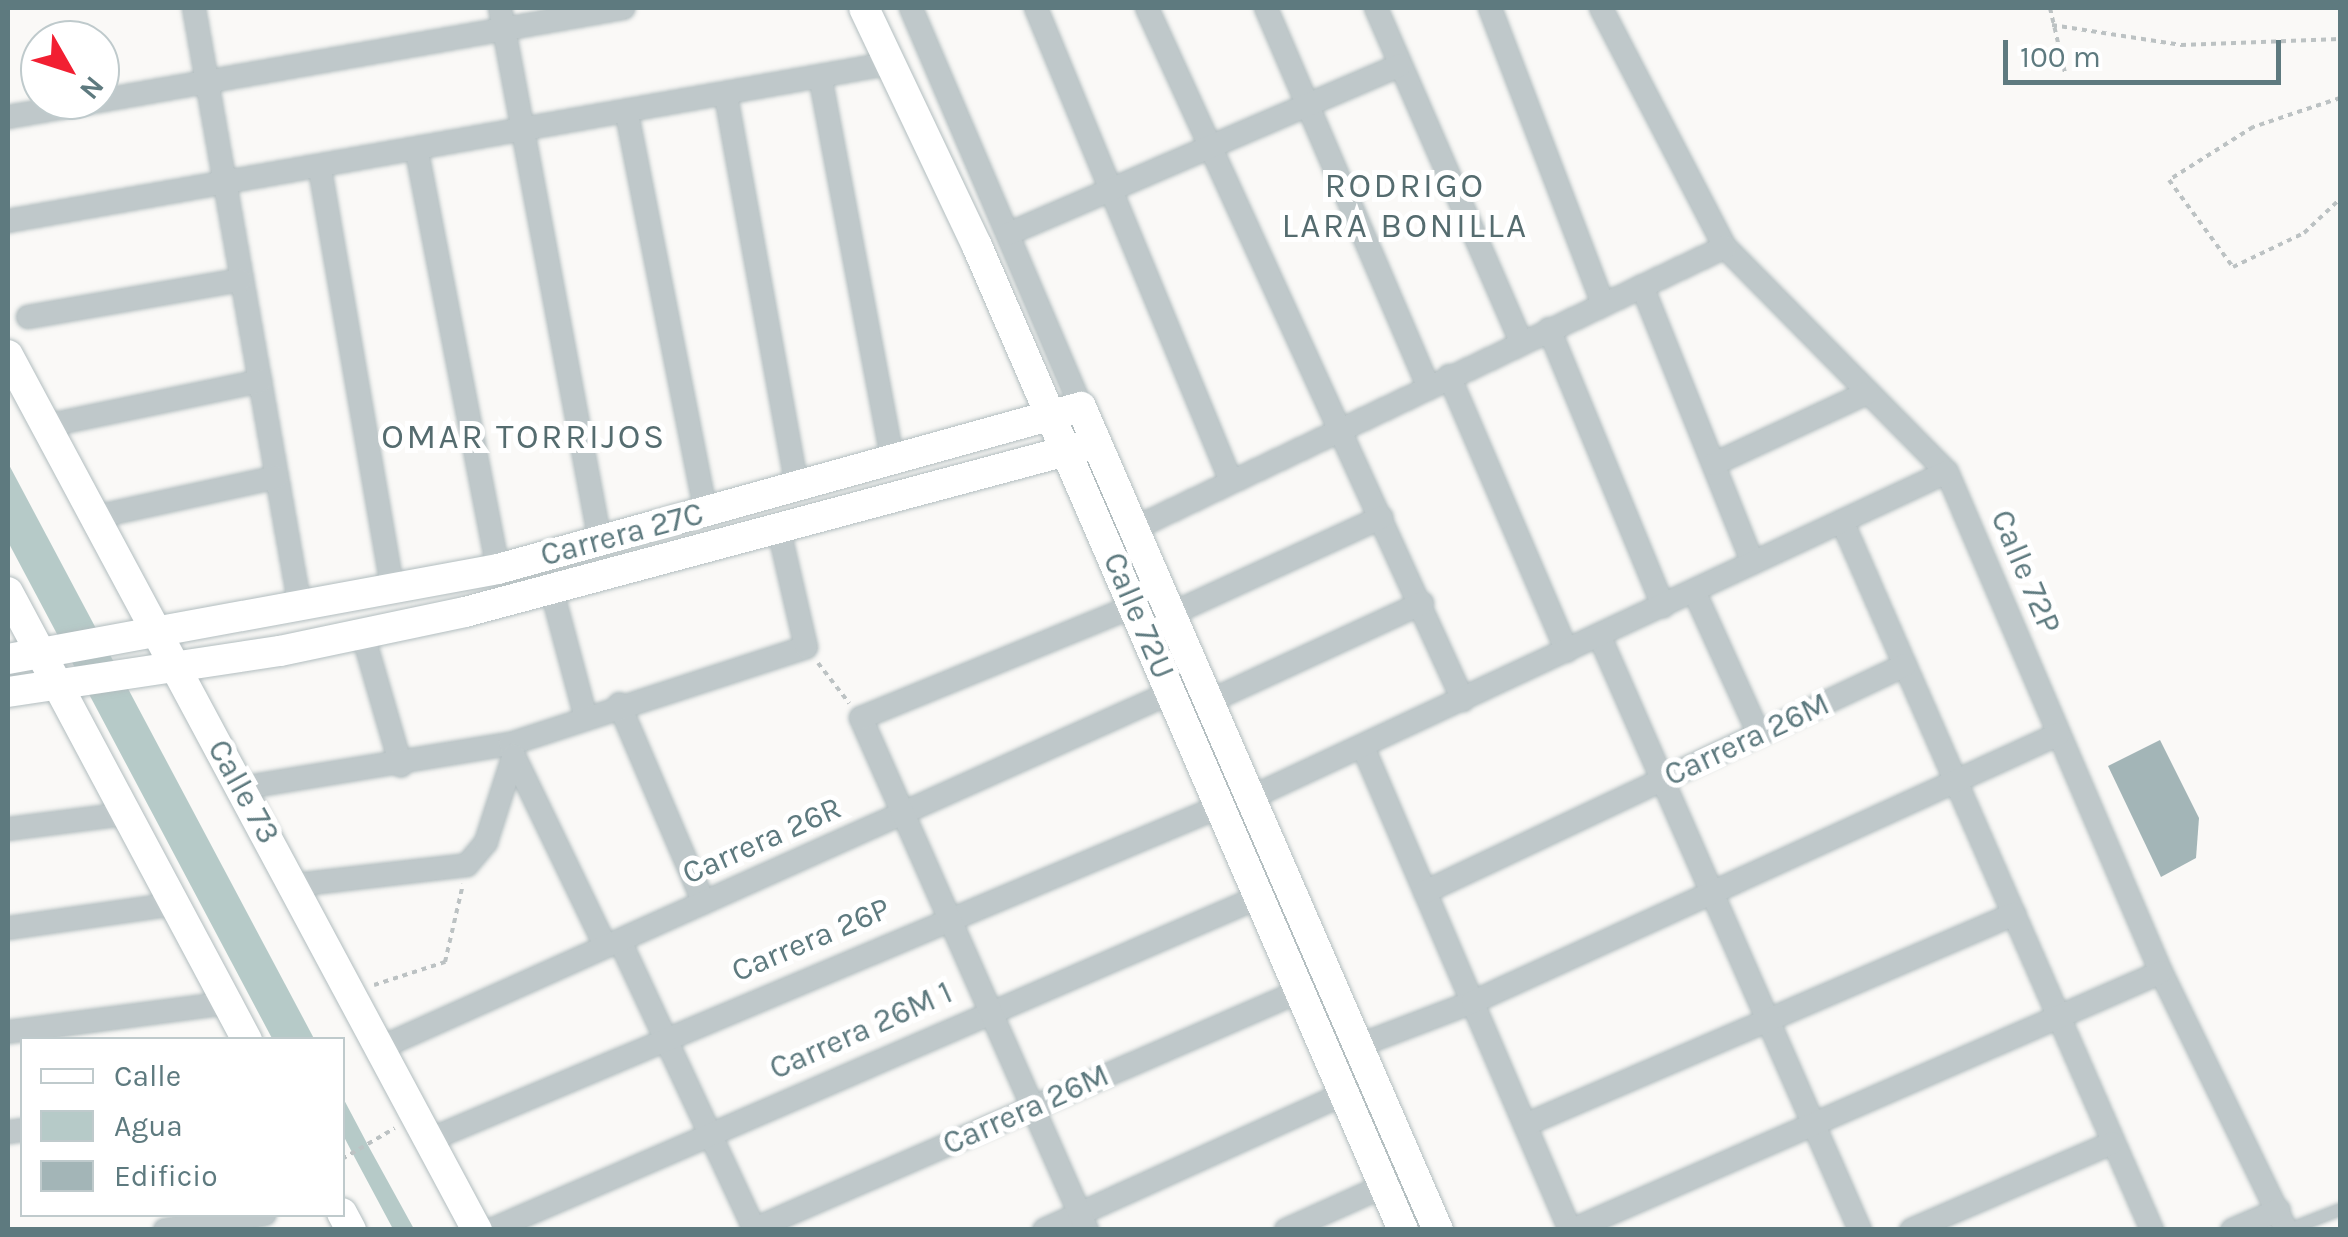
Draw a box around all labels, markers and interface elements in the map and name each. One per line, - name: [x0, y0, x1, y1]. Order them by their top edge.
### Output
- north arrow: [20, 20, 120, 120]
- scale bar: [2008, 20, 2286, 82]
- text: 100 m: [2020, 39, 2101, 75]
- text: N: [73, 70, 111, 106]
- district label: RODRIGO LARA BONILLA: [1281, 165, 1529, 247]
- district label: OMAR TORRIJOS: [381, 416, 667, 458]
- street label: Carrera 27C: [536, 495, 708, 575]
- street label: Calle 72P: [1982, 504, 2068, 640]
- street label: Calle 72U: [1094, 547, 1182, 685]
- street label: Carrera 26M: [1658, 685, 1836, 795]
- street label: Calle 73: [199, 733, 287, 851]
- street label: Carrera 26R: [677, 789, 847, 893]
- street label: Carrera 26P: [726, 889, 896, 991]
- street label: Carrera 26M 1: [764, 974, 958, 1088]
- legend: [20, 1037, 345, 1217]
- street label: Carrera 26M: [937, 1056, 1115, 1164]
- text: Calle: [114, 1058, 181, 1094]
- text: Agua: [114, 1108, 183, 1144]
- text: Edificio: [114, 1158, 218, 1194]

